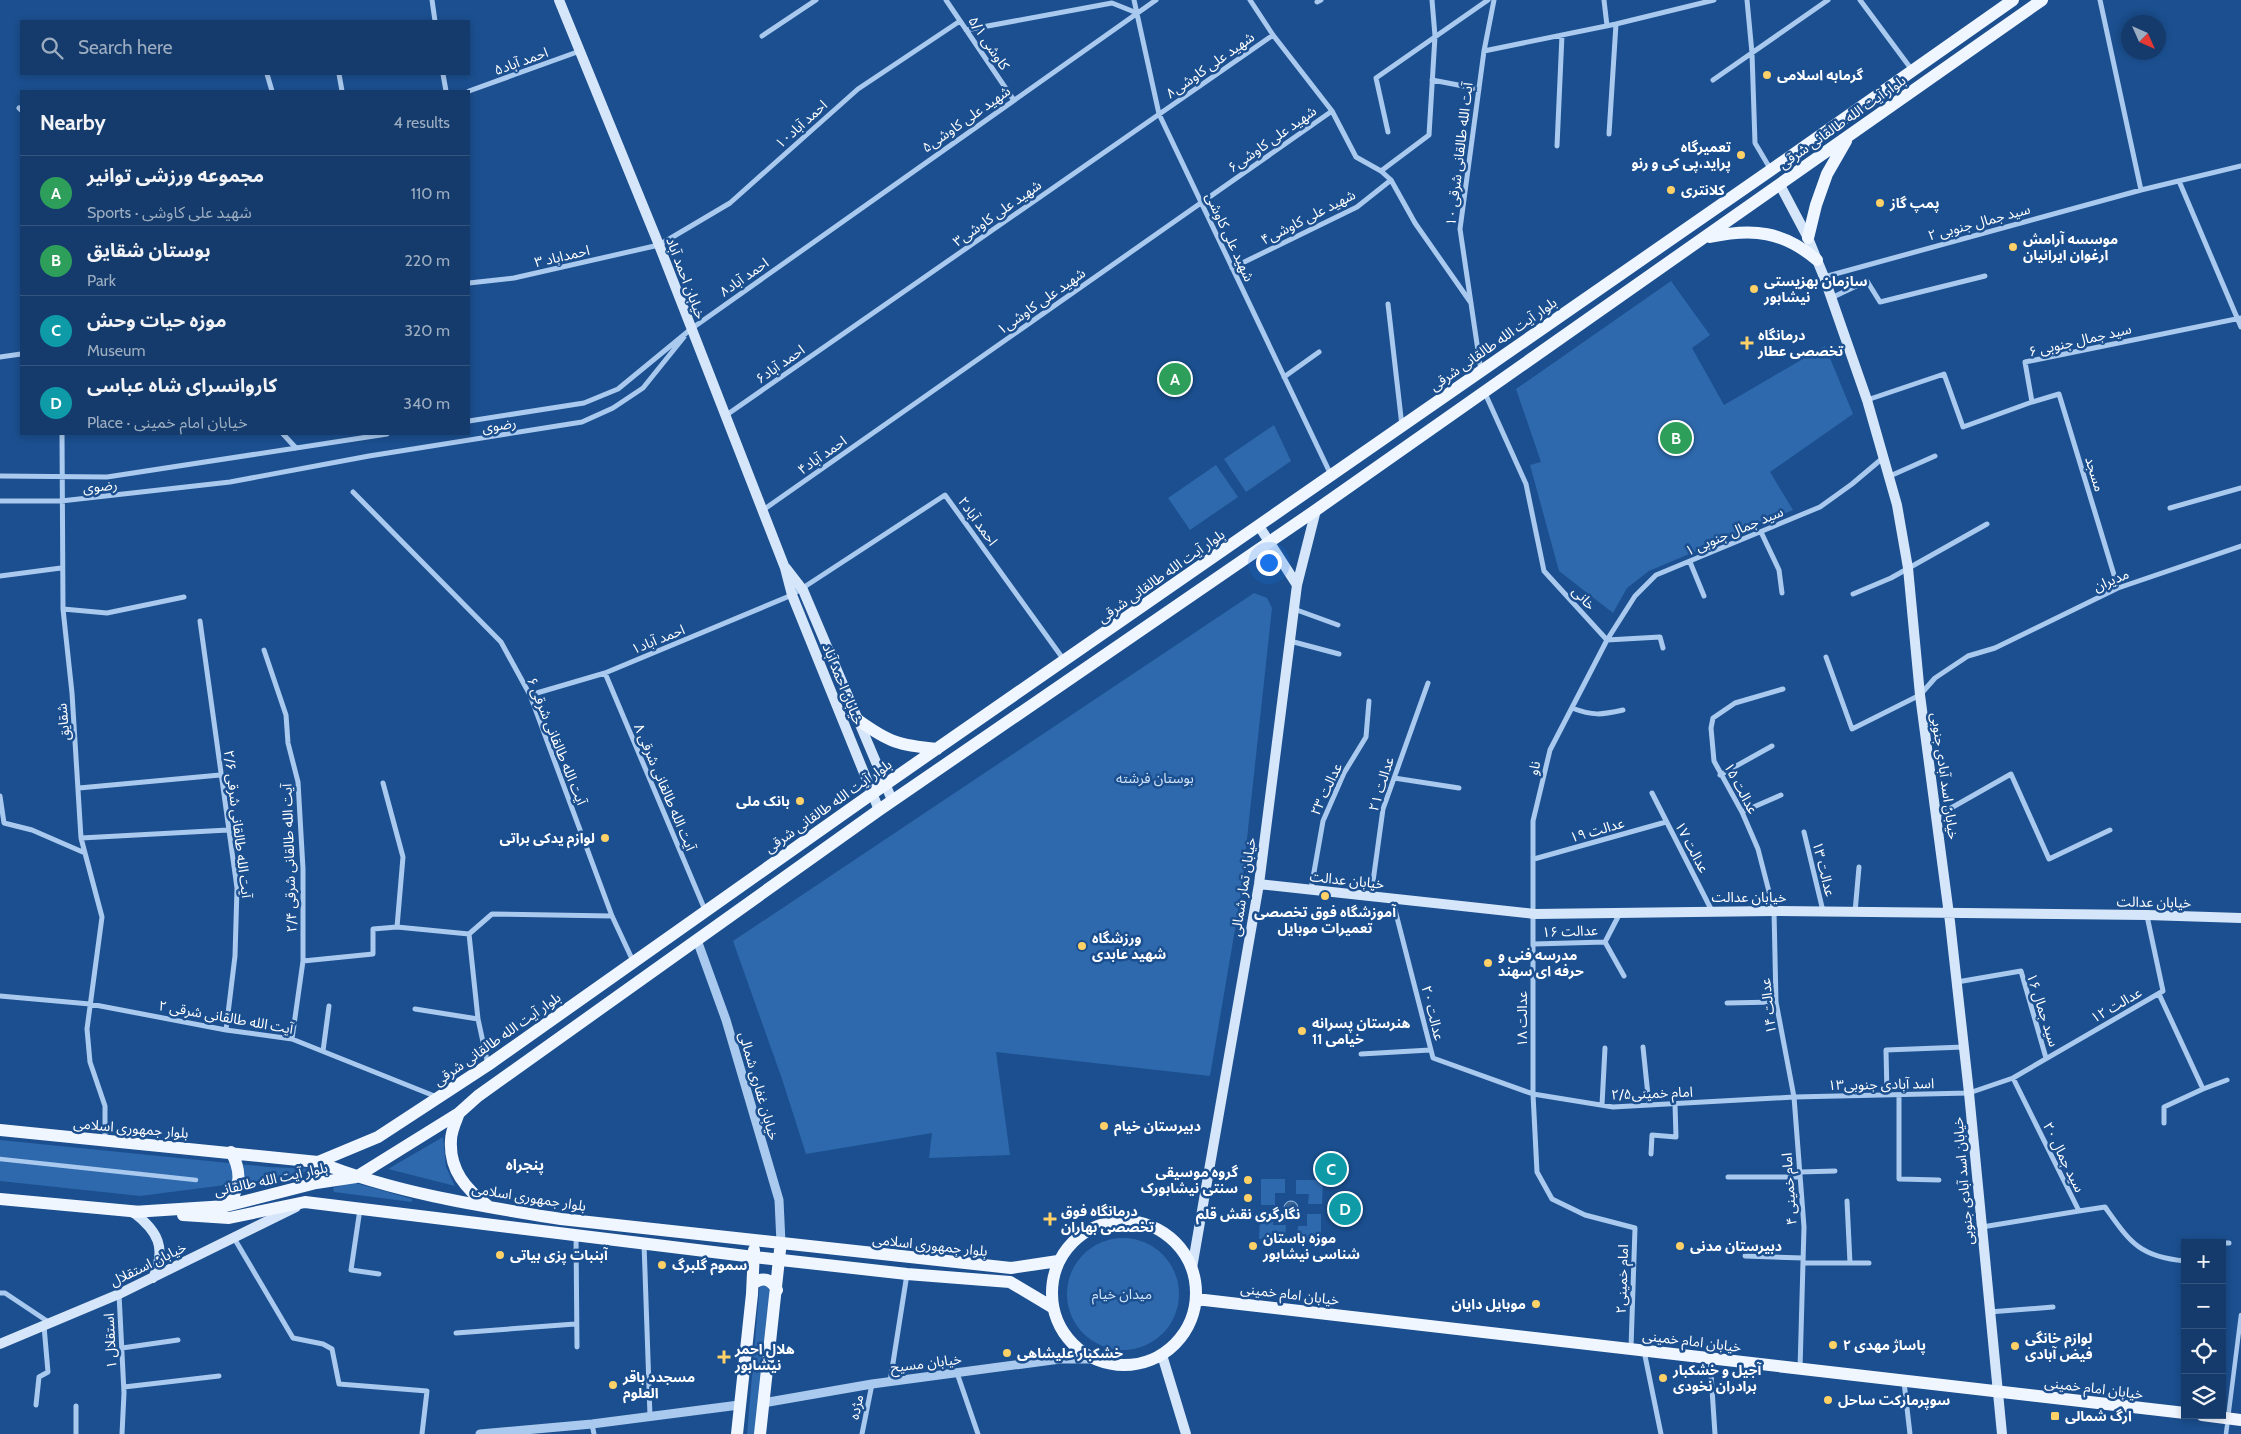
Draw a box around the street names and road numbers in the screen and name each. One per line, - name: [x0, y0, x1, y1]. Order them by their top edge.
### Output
- street label: کاوشی ۵/۱: [964, 13, 1014, 74]
- street label: شهید علی کاوشی۸: [1162, 28, 1258, 102]
- street label: احمد آباد۵: [492, 43, 550, 79]
- street label: بلوار آیت الله طالقانی شرقی: [1775, 71, 1909, 173]
- street label: آیت الله طالقانی شرقی ۱۰: [1441, 80, 1477, 227]
- street label: شهید علی کاوشی۵: [918, 82, 1014, 156]
- street label: احمد آباد۱۰: [771, 96, 831, 152]
- street label: شهید علی کاوشی۶: [1224, 102, 1320, 176]
- street label: شهید علی کاوشی۳: [949, 176, 1045, 250]
- street label: شهید علی کاوشی۴: [1258, 185, 1358, 249]
- street label: شهید علی کاوشی: [1202, 190, 1258, 284]
- street label: سید جمال جنوبی ۲: [1926, 200, 2032, 244]
- street label: خیابان احمد آباد: [662, 235, 710, 321]
- street label: احمداباد ۳: [533, 241, 591, 271]
- street label: احمد آباد۸: [716, 254, 772, 300]
- street label: شهید علی کاوشی۱: [993, 264, 1089, 338]
- street label: بلوار آیت الله طالقانی شرقی: [1426, 293, 1560, 395]
- street label: سید جمال جنوبی ۶: [2027, 319, 2133, 361]
- street label: احمد آباد۶: [752, 341, 808, 387]
- street label: رضوی: [481, 413, 517, 437]
- street label: احمد آباد۴: [794, 432, 850, 478]
- street label: مسجد: [2081, 454, 2109, 494]
- street label: رضوی: [82, 475, 118, 497]
- street label: احمد آباد۲: [954, 493, 1002, 549]
- street label: سید جمال جنوبی ۱: [1682, 502, 1786, 560]
- street label: بلوار آیت الله طالقانی شرقی: [1094, 525, 1228, 627]
- street label: مدیران: [2090, 564, 2132, 596]
- street label: خانی: [1568, 582, 1600, 614]
- street label: احمد آباد۱: [629, 620, 687, 658]
- street label: خیابان احمد آباد: [819, 641, 867, 727]
- street label: آیت الله طالقانی شرقی ۶: [523, 674, 591, 808]
- street label: شقایق: [52, 702, 75, 741]
- street label: خیابان اسد آبادی جنوبی: [1927, 711, 1963, 841]
- street label: آیت الله طالقانی شرقی ۸: [630, 721, 700, 854]
- street label: آیت الله طالقانی شرقی ۲/۶: [220, 749, 256, 900]
- street label: بلوار آیت الله طالقانی شرقی: [761, 755, 895, 857]
- street label: عدالت ۲۱: [1364, 755, 1398, 813]
- street label: ناو: [1524, 759, 1544, 777]
- street label: عدالت ۱۵: [1720, 759, 1762, 817]
- street label: عدالت ۲۳: [1306, 760, 1346, 818]
- street label: آیت الله طالقانی شرقی ۲/۴: [277, 782, 301, 933]
- street label: عدالت ۱۹: [1568, 814, 1626, 846]
- street label: عدالت ۱۷: [1671, 818, 1713, 876]
- street label: خیابان تمار شمالی: [1226, 836, 1260, 938]
- street label: عدالت ۱۳: [1808, 840, 1840, 898]
- street label: خیابان عدالت: [1309, 867, 1385, 893]
- street label: خیابان عدالت: [1712, 888, 1786, 906]
- street label: خیابان عدالت: [2116, 892, 2192, 912]
- street label: عدالت ۱۶: [1542, 921, 1598, 941]
- street label: سید جمال ۱۶: [2023, 971, 2063, 1049]
- street label: عدالت ۱۴: [1756, 977, 1780, 1035]
- street label: عدالت ۱۲: [2087, 983, 2145, 1027]
- street label: عدالت ۲۰: [1417, 984, 1449, 1042]
- street label: بلوار آیت الله طالقانی شرقی: [430, 988, 564, 1090]
- street label: عدالت ۱۸: [1513, 991, 1531, 1047]
- street label: آیت الله طالقانی شرقی ۲: [157, 996, 296, 1038]
- street label: خیابان غفاری شمالی: [735, 1030, 783, 1142]
- street label: اسد آبادی جنوبی۱۳: [1828, 1074, 1934, 1094]
- street label: امام خمینی۲/۵: [1611, 1083, 1693, 1105]
- street label: بلوار جمهوری اسلامی: [73, 1114, 190, 1142]
- street label: خیابان اسد آبادی جنوبی: [1948, 1116, 1978, 1246]
- street label: سید جمال ۲۰: [2039, 1119, 2089, 1195]
- street label: امام خمینی ۴: [1777, 1152, 1803, 1226]
- street label: بلوار آیت الله طالقانی: [213, 1158, 330, 1200]
- street label: بلوار جمهوری اسلامی: [471, 1179, 588, 1215]
- street label: بلوار جمهوری اسلامی: [872, 1230, 989, 1260]
- street label: خیابان استقلال: [107, 1238, 189, 1290]
- street label: امام خمینی۲: [1612, 1244, 1634, 1314]
- street label: خیابان امام خمینی: [1239, 1279, 1340, 1311]
- street label: استقلال ۱: [100, 1313, 120, 1369]
- street label: خیابان امام خمینی: [1641, 1326, 1742, 1358]
- street label: خیابان مسیح: [889, 1350, 963, 1378]
- street label: خیابان امام خمینی: [2043, 1373, 2144, 1405]
- street label: مژده: [845, 1393, 867, 1421]

